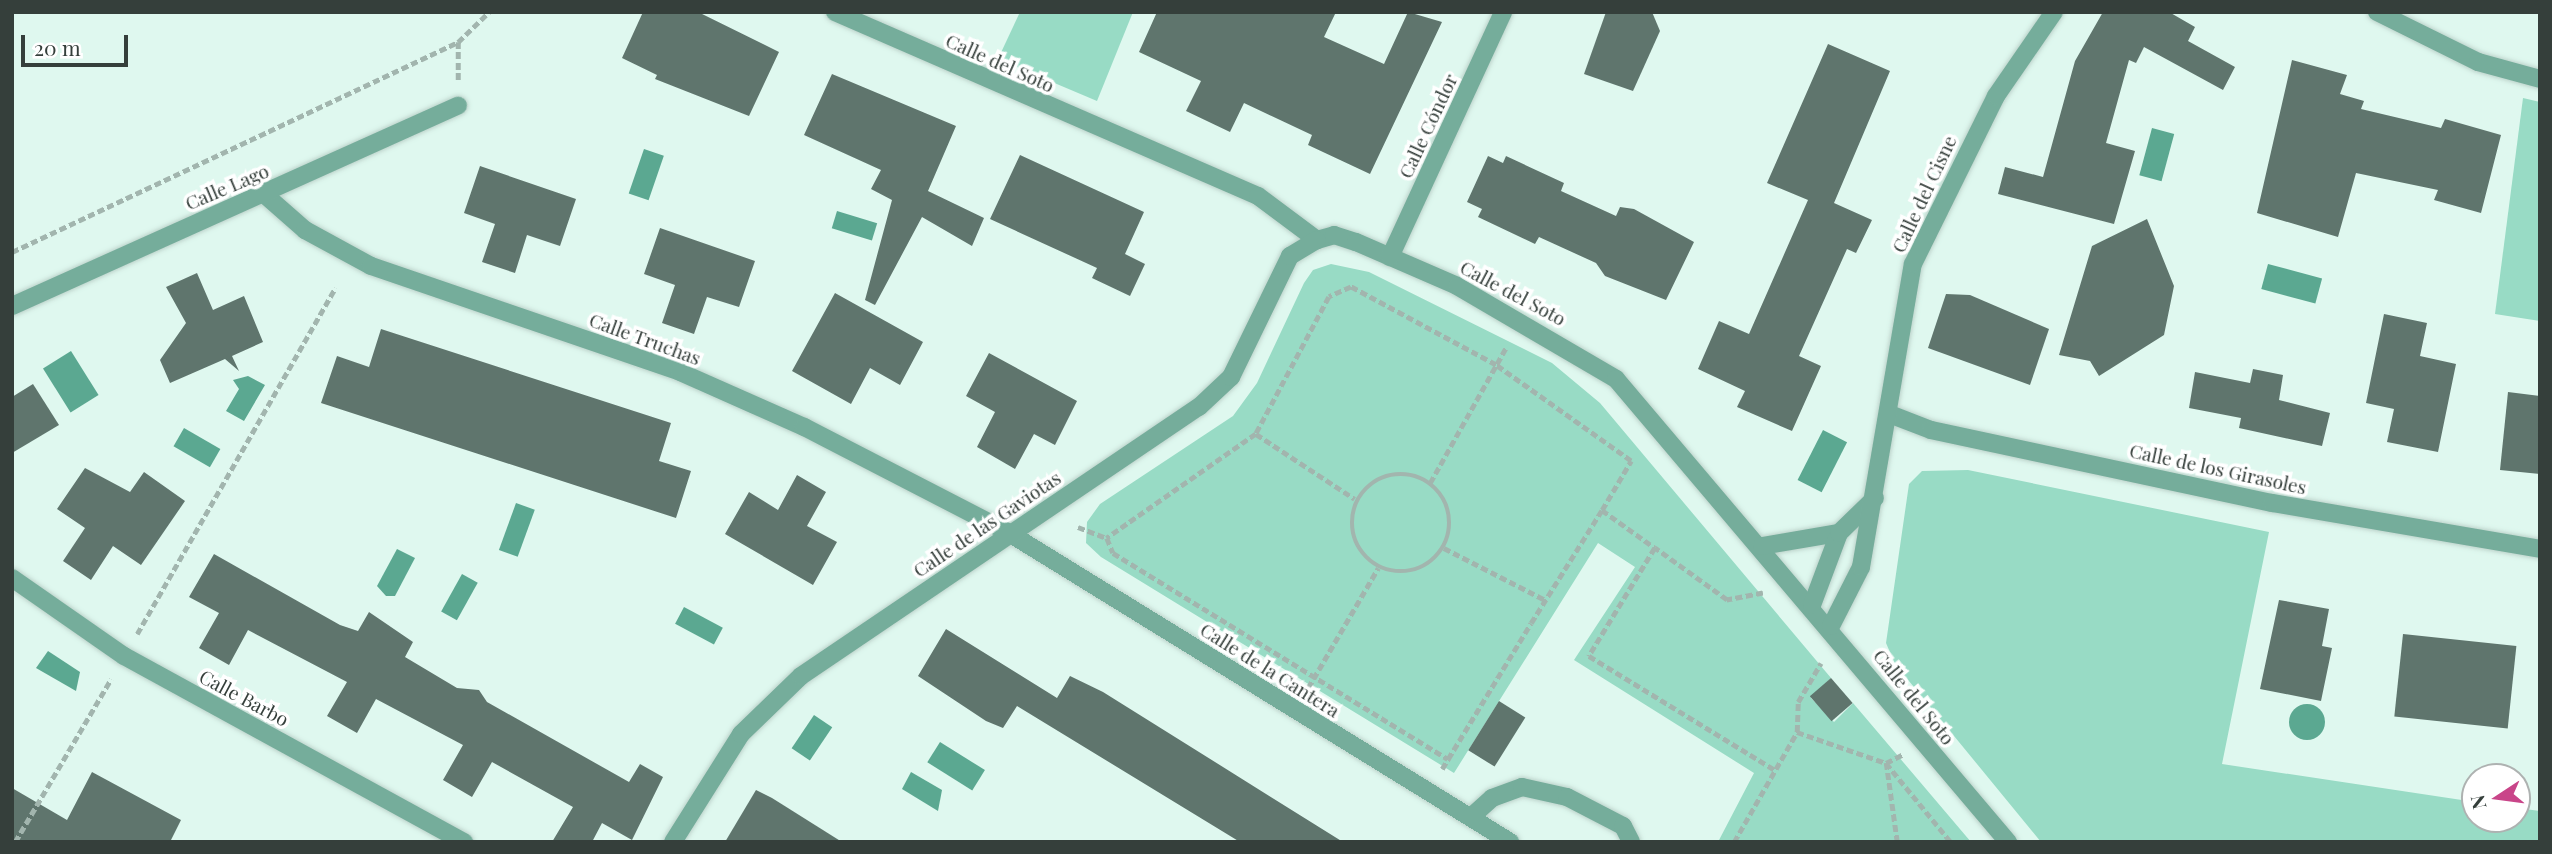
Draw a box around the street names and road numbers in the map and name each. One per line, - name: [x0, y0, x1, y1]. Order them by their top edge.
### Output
- street label: Calle del Soto: [942, 29, 1058, 97]
- street label: Calle Cóndor: [1394, 70, 1462, 182]
- street label: Calle del Cisne: [1887, 132, 1961, 256]
- street label: Calle Lago: [182, 159, 272, 215]
- street label: Calle del Soto: [1456, 256, 1570, 330]
- street label: Calle Truchas: [586, 308, 704, 370]
- street label: Calle de los Girasoles: [2127, 439, 2309, 499]
- street label: Calle de las Gaviotas: [909, 466, 1065, 582]
- street label: Calle de la Cantera: [1196, 618, 1344, 722]
- street label: Calle del Soto: [1869, 645, 1959, 749]
- street label: Calle Barbo: [195, 665, 293, 731]

